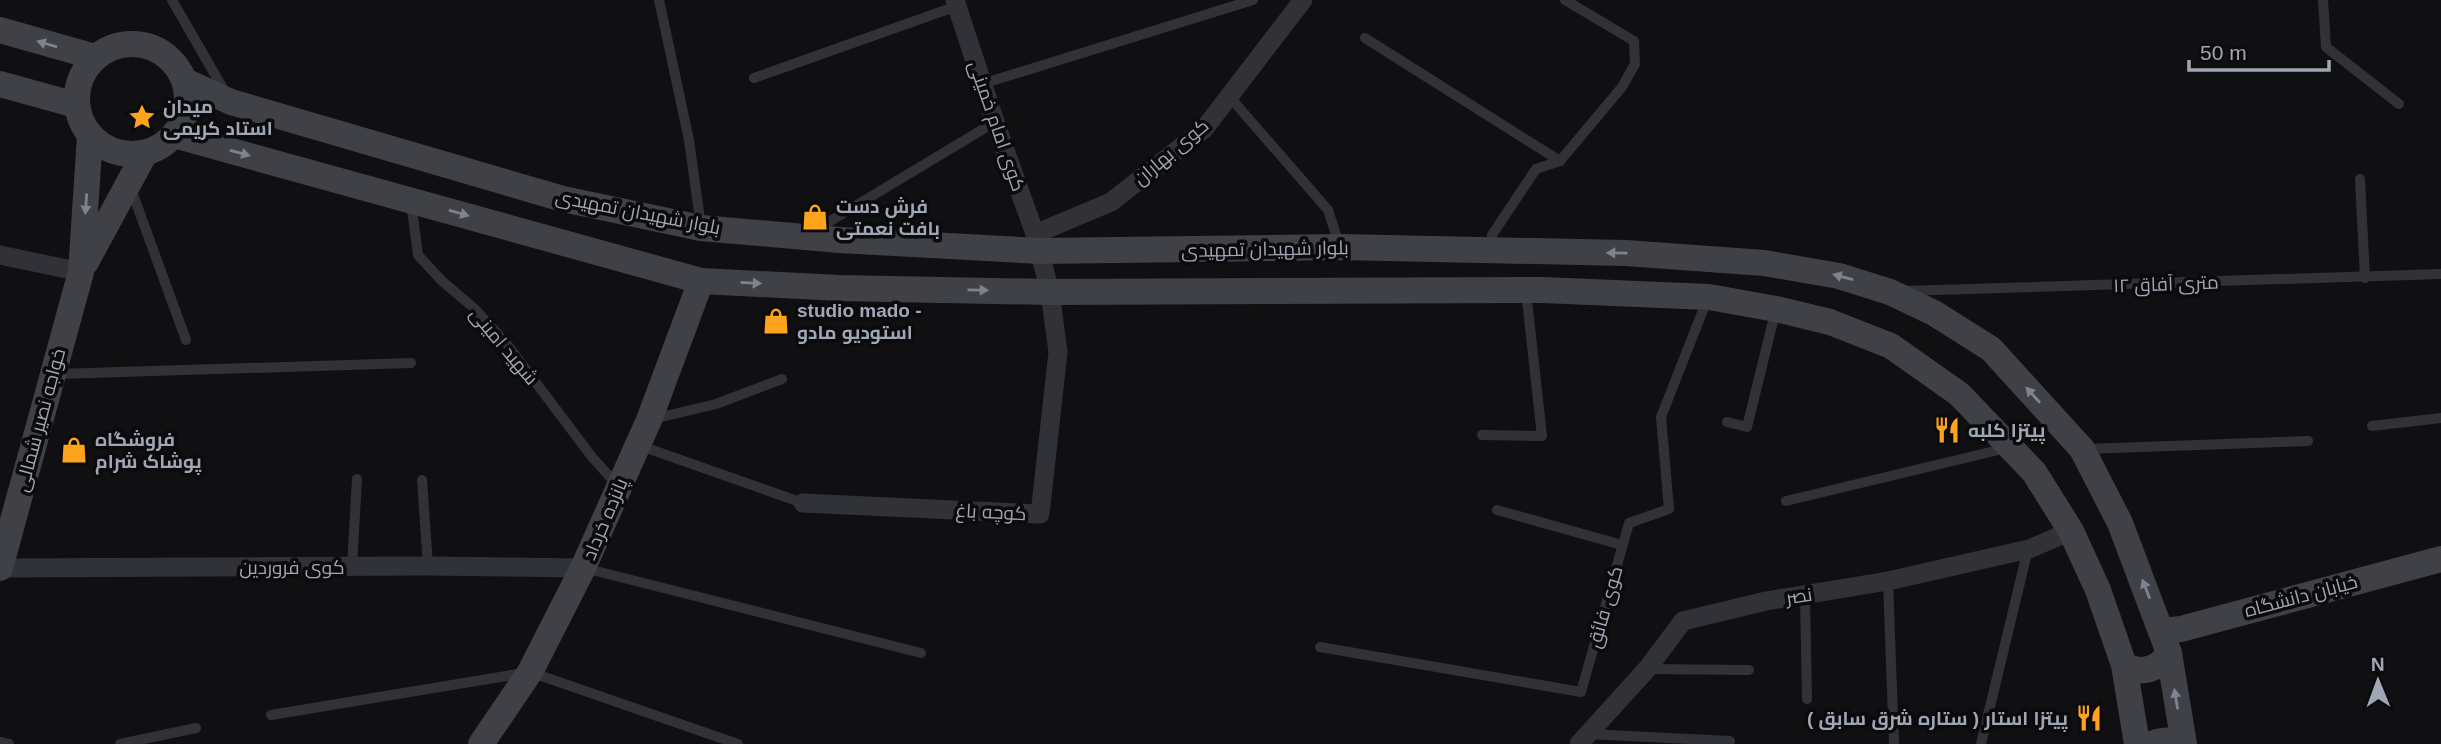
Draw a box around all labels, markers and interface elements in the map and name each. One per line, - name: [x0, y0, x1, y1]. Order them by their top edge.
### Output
- scale bar: [2189, 28, 2329, 72]
- one-way arrow: [37, 38, 58, 48]
- text: 50 m: [2200, 41, 2247, 64]
- street label: کوی امام خمینی: [962, 58, 1029, 195]
- place label: میدان استاد کریمی: [163, 96, 273, 140]
- place icon: میدان استاد کریمی: [127, 102, 157, 132]
- street label: کوی بهاران: [1129, 115, 1213, 190]
- one-way arrow: [229, 148, 251, 159]
- street label: بلوار شهیدان تمهیدی: [554, 186, 722, 239]
- one-way arrow: [80, 193, 91, 215]
- place label: فرش دست بافت نعمتی: [836, 196, 940, 240]
- shop icon: فرش دست بافت نعمتی: [800, 202, 830, 232]
- one-way arrow: [449, 209, 470, 219]
- street label: بلوار شهیدان تمهیدی: [1181, 237, 1349, 262]
- one-way arrow: [1606, 247, 1628, 259]
- one-way arrow: [1832, 271, 1854, 282]
- street label: ۱۲ متری آفاق: [2113, 272, 2219, 298]
- one-way arrow: [740, 278, 762, 289]
- one-way arrow: [967, 285, 989, 296]
- place label: studio mado - استودیو مادو: [797, 300, 922, 344]
- street label: شهید امینی: [465, 303, 542, 390]
- shop icon: studio mado - استودیو مادو: [761, 306, 791, 336]
- street label: خواجه نصیر شمالی: [11, 346, 70, 494]
- one-way arrow: [2025, 387, 2041, 404]
- restaurant icon: پیتزا کلبه: [1932, 415, 1962, 445]
- place label: پیتزا کلبه: [1968, 420, 2045, 444]
- place label: فروشگاه پوشاک شرام: [95, 429, 202, 475]
- shop icon: فروشگاه پوشاک شرام: [59, 435, 89, 465]
- street label: پانزده خرداد: [578, 475, 633, 564]
- street label: کوچه باغ: [955, 500, 1027, 527]
- street label: کوی فروردین: [239, 557, 345, 579]
- street label: کوی فائق: [1583, 564, 1629, 651]
- street label: خیابان دانشگاه: [2242, 571, 2360, 622]
- one-way arrow: [2140, 579, 2151, 600]
- street label: نصر: [1783, 584, 1814, 610]
- north arrow: [2343, 646, 2413, 716]
- text: N: [2371, 654, 2385, 675]
- one-way arrow: [2170, 688, 2181, 710]
- restaurant icon: پیتزا استار ( ستاره شرق سابق ): [2074, 703, 2104, 733]
- place label: پیتزا استار ( ستاره شرق سابق ): [1807, 708, 2068, 732]

